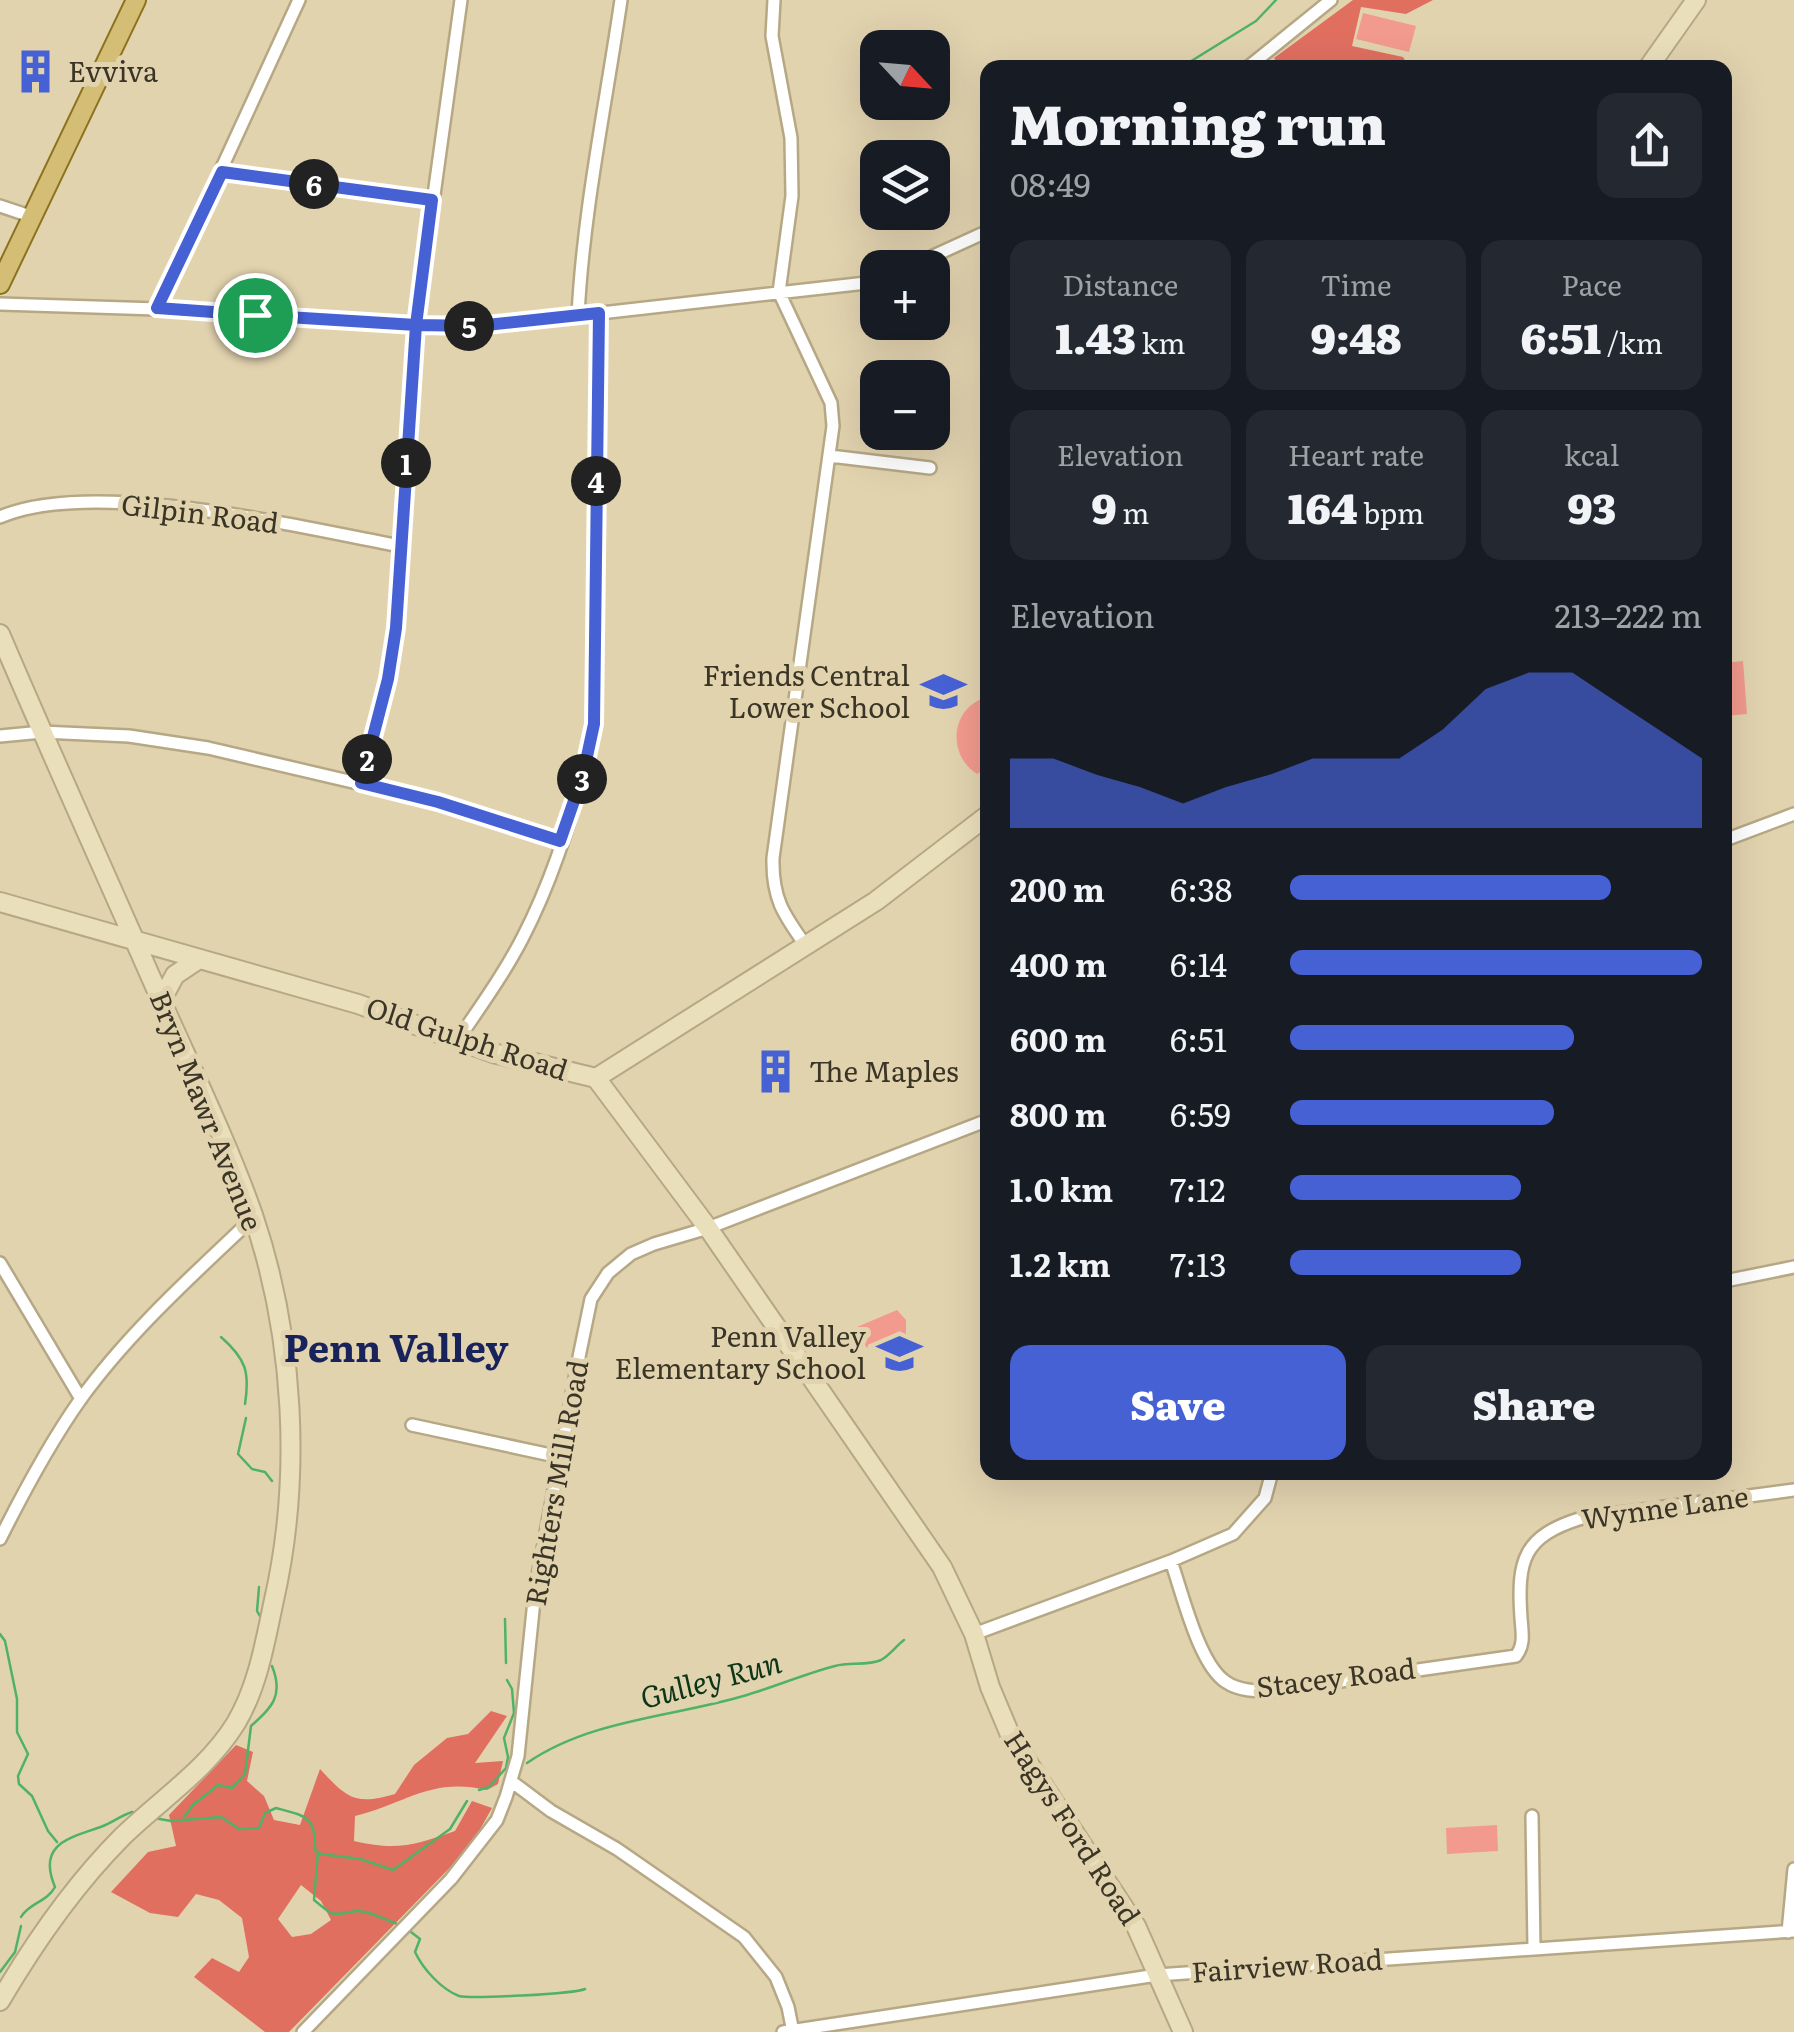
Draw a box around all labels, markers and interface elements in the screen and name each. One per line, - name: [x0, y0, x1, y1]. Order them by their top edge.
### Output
- north arrow: [860, 30, 950, 120]
- map controls: [860, 30, 950, 450]
- building icon: Evviva: [11, 48, 59, 96]
- place label: Evviva: [68, 49, 158, 91]
- text: Morning run: [1010, 80, 1386, 162]
- button: share: [1597, 93, 1702, 198]
- button: layers: [860, 140, 950, 230]
- pin: 6: [289, 159, 339, 209]
- text: 08:49: [1010, 159, 1091, 207]
- text: 6: [306, 163, 322, 205]
- button: +: [860, 250, 950, 340]
- text: Distance: [1062, 263, 1178, 305]
- text: Time: [1320, 263, 1392, 305]
- text: Pace: [1562, 263, 1622, 305]
- pin: [213, 273, 298, 358]
- icon: arrive: [228, 288, 283, 343]
- pin: 5: [444, 301, 494, 351]
- text: 5: [461, 305, 477, 347]
- text: 1.43: [1055, 305, 1136, 367]
- text: 9:48: [1311, 305, 1401, 367]
- text: 6:51: [1520, 305, 1601, 367]
- text: km: [1136, 321, 1186, 363]
- text: /km: [1601, 321, 1663, 363]
- button: −: [860, 360, 950, 450]
- text: Elevation: [1057, 433, 1184, 475]
- text: Heart rate: [1288, 433, 1424, 475]
- text: kcal: [1564, 433, 1619, 475]
- pin: 1: [381, 438, 431, 488]
- text: 1: [400, 442, 412, 484]
- pin: 4: [571, 456, 621, 506]
- text: 4: [588, 460, 604, 502]
- text: 9: [1091, 475, 1117, 537]
- text: 164: [1288, 475, 1358, 537]
- text: 93: [1567, 475, 1616, 537]
- street label: Gilpin Road: [119, 482, 281, 543]
- text: m: [1117, 491, 1149, 533]
- text: bpm: [1358, 491, 1424, 533]
- text: Elevation: [1010, 590, 1155, 638]
- text: 213–222 m: [1555, 590, 1702, 638]
- place label: Friends Central Lower School: [703, 653, 910, 727]
- school or university icon: Friends Central Lower School: [919, 668, 967, 716]
- pin: 2: [342, 734, 392, 784]
- text: 2: [359, 738, 375, 780]
- pin: 3: [557, 754, 607, 804]
- text: 3: [574, 758, 590, 800]
- text: 200 m: [1010, 864, 1105, 912]
- text: 6:38: [1170, 864, 1233, 912]
- text: 400 m: [1010, 939, 1107, 987]
- text: 6:14: [1170, 939, 1227, 987]
- street label: Bryn Mawr Avenue: [141, 984, 275, 1236]
- street label: Old Gulph Road: [361, 985, 574, 1089]
- text: 600 m: [1010, 1014, 1106, 1062]
- text: 6:51: [1170, 1014, 1227, 1062]
- building icon: The Maples: [752, 1048, 800, 1096]
- place label: The Maples: [809, 1049, 959, 1091]
- text: 800 m: [1010, 1089, 1107, 1137]
- text: 6:59: [1170, 1089, 1231, 1137]
- text: 1.0 km: [1010, 1164, 1113, 1212]
- text: 7:12: [1170, 1164, 1226, 1212]
- text: 1.2 km: [1010, 1239, 1111, 1287]
- text: 7:13: [1170, 1239, 1227, 1287]
- place label: Penn Valley Elementary School: [615, 1314, 867, 1388]
- district label: Penn Valley: [283, 1317, 509, 1374]
- school or university icon: Penn Valley Elementary School: [875, 1329, 923, 1377]
- button: Save: [1010, 1345, 1346, 1460]
- button: Share: [1366, 1345, 1702, 1460]
- street label: Righters Mill Road: [513, 1356, 597, 1609]
- street label: Wynne Lane: [1579, 1474, 1751, 1538]
- water label: Gulley Run: [635, 1638, 786, 1718]
- street label: Stacey Road: [1254, 1645, 1418, 1707]
- street label: Hagys Ford Road: [995, 1722, 1152, 1932]
- street label: Fairview Road: [1190, 1936, 1384, 1992]

